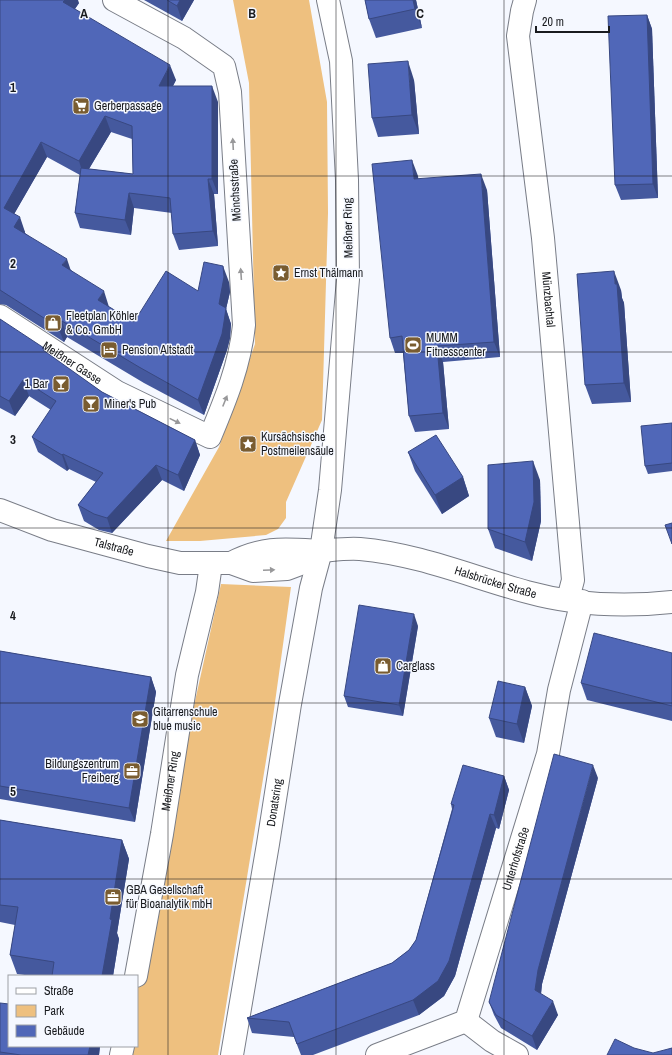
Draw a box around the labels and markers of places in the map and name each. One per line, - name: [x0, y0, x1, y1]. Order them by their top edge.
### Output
- supermarket icon: Gerberpassage: [71, 96, 91, 116]
- place label: Gerberpassage: [94, 98, 162, 114]
- place icon: Ernst Thälmann: [271, 263, 291, 283]
- place label: Ernst Thälmann: [294, 265, 363, 281]
- place label: Fleetplan Köhler & Co. GmbH: [66, 308, 138, 338]
- shop icon: Fleetplan Köhler & Co. GmbH: [43, 313, 63, 333]
- place label: MUMM Fitnesscenter: [426, 330, 486, 360]
- sports icon: MUMM Fitnesscenter: [403, 335, 423, 355]
- hotel icon: Pension Altstadt: [99, 340, 119, 360]
- place label: Pension Altstadt: [122, 342, 193, 358]
- bar icon: 1 Bar: [51, 374, 71, 394]
- place label: 1 Bar: [24, 376, 49, 392]
- bar icon: Miner's Pub: [81, 394, 101, 414]
- place label: Miner's Pub: [104, 396, 156, 412]
- place label: Kursächsische Postmeilensäule: [261, 429, 334, 459]
- place icon: Kursächsische Postmeilensäule: [238, 434, 258, 454]
- shop icon: Carglass: [373, 656, 393, 676]
- place label: Carglass: [396, 658, 435, 674]
- place label: Gitarrenschule blue music: [153, 704, 218, 734]
- school or university icon: Gitarrenschule blue music: [130, 709, 150, 729]
- place label: Bildungszentrum Freiberg: [45, 756, 120, 786]
- office icon: Bildungszentrum Freiberg: [122, 761, 142, 781]
- place label: GBA Gesellschaft für Bioanalytik mbH: [126, 882, 212, 912]
- office icon: GBA Gesellschaft für Bioanalytik mbH: [103, 887, 123, 907]

